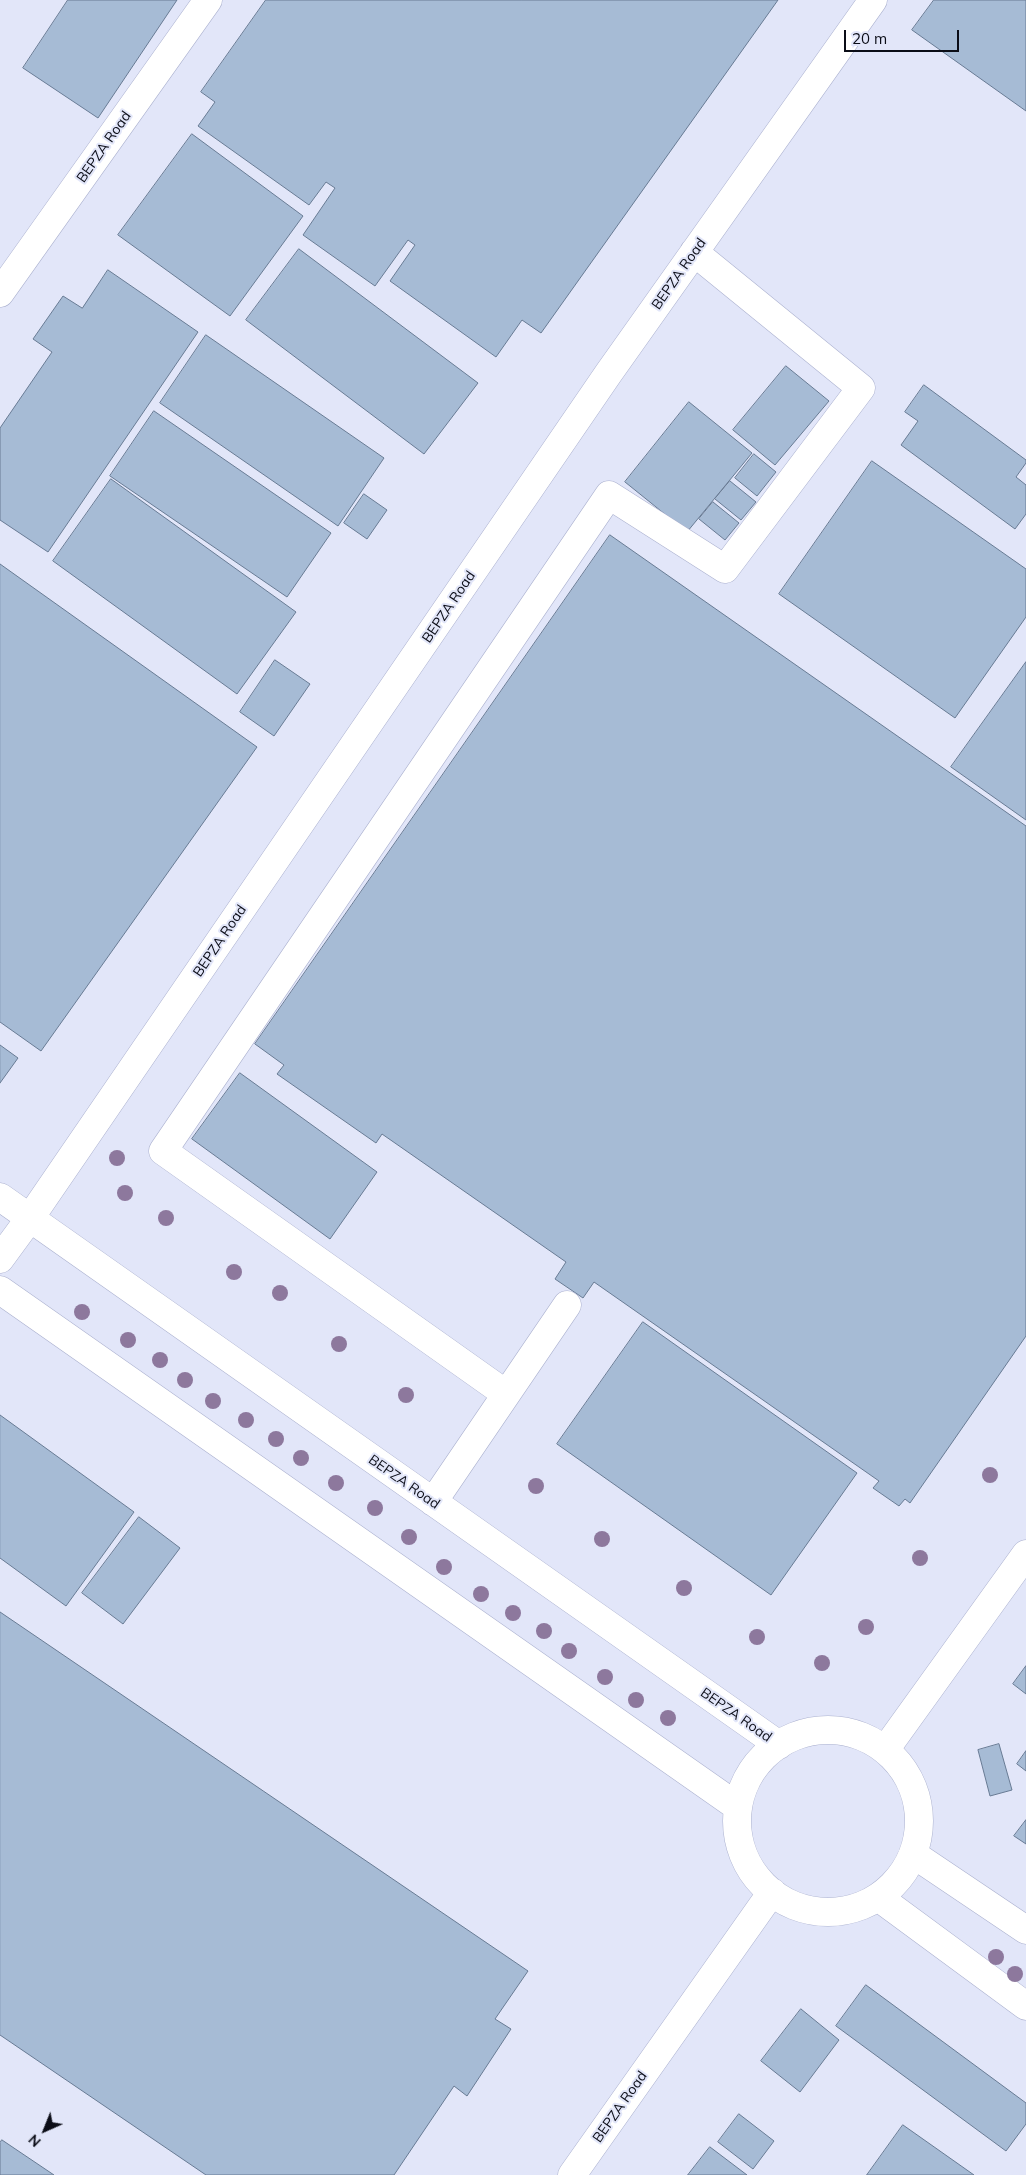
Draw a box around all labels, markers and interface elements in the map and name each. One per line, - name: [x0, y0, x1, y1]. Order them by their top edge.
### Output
- scale bar: [846, 20, 961, 52]
- text: 20 m: [852, 29, 887, 48]
- street label: BEPZA Road: [73, 108, 135, 186]
- street label: BEPZA Road: [648, 235, 710, 313]
- street label: BEPZA Road: [419, 568, 479, 646]
- street label: BEPZA Road: [190, 902, 250, 980]
- street label: BEPZA Road: [365, 1451, 443, 1513]
- street label: BEPZA Road: [697, 1684, 775, 1746]
- street label: BEPZA Road: [589, 2068, 651, 2146]
- north arrow: [20, 2105, 70, 2155]
- text: N: [25, 2131, 45, 2151]

